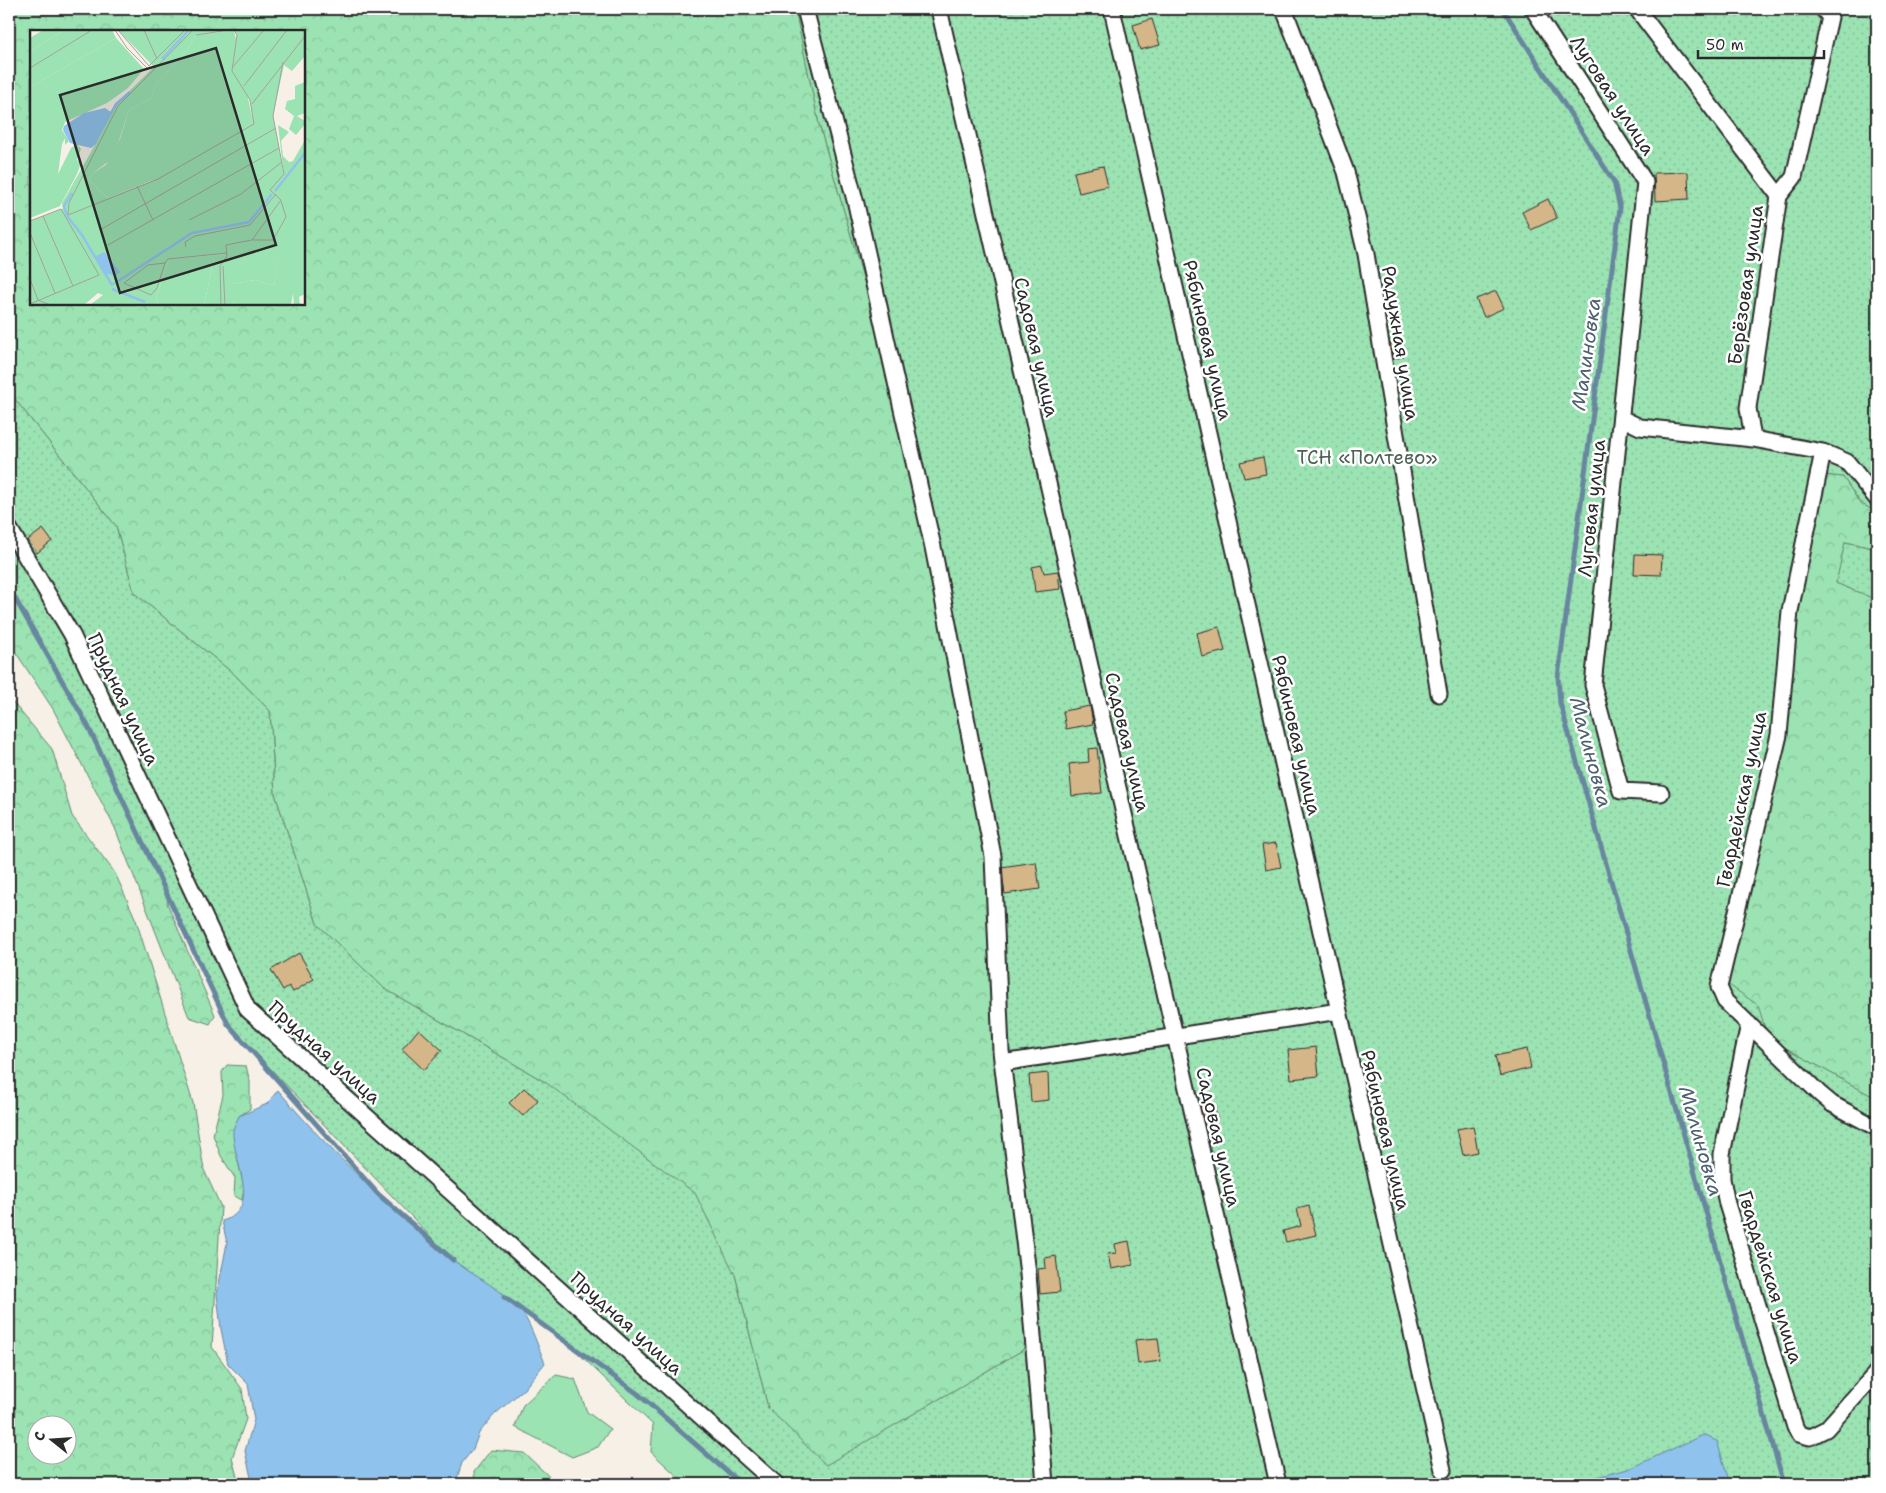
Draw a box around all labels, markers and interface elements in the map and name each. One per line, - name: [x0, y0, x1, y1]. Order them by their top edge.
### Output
- scale bar: [1698, 28, 1825, 60]
- inset map: [30, 30, 305, 305]
- street label: Луговая улица: [1564, 30, 1661, 160]
- text: 50 m: [1706, 35, 1744, 55]
- street label: Берёзовая улица: [1722, 203, 1769, 367]
- street label: Рябиновая улица: [1177, 258, 1238, 423]
- street label: Радужная улица: [1376, 264, 1425, 422]
- street label: Садовая улица: [1008, 275, 1065, 420]
- water label: Малиновка: [1565, 296, 1607, 412]
- street label: Луговая улица: [1572, 438, 1611, 578]
- park label: ТСН «Полтево»: [1297, 445, 1437, 470]
- street label: Прудная улица: [82, 629, 165, 770]
- street label: Рябиновая улица: [1266, 653, 1327, 818]
- street label: Садовая улица: [1099, 670, 1156, 815]
- water label: Малиновка: [1564, 694, 1618, 810]
- street label: Гвардейская улица: [1711, 708, 1772, 890]
- street label: Прудная улица: [263, 995, 386, 1110]
- street label: Рябиновая улица: [1355, 1048, 1416, 1213]
- street label: Садовая улица: [1190, 1065, 1247, 1210]
- water label: Малиновка: [1673, 1083, 1729, 1199]
- street label: Гвардейская улица: [1732, 1188, 1809, 1367]
- street label: Прудная улица: [565, 1266, 688, 1381]
- north arrow: [28, 1416, 78, 1466]
- text: С: [30, 1429, 49, 1443]

